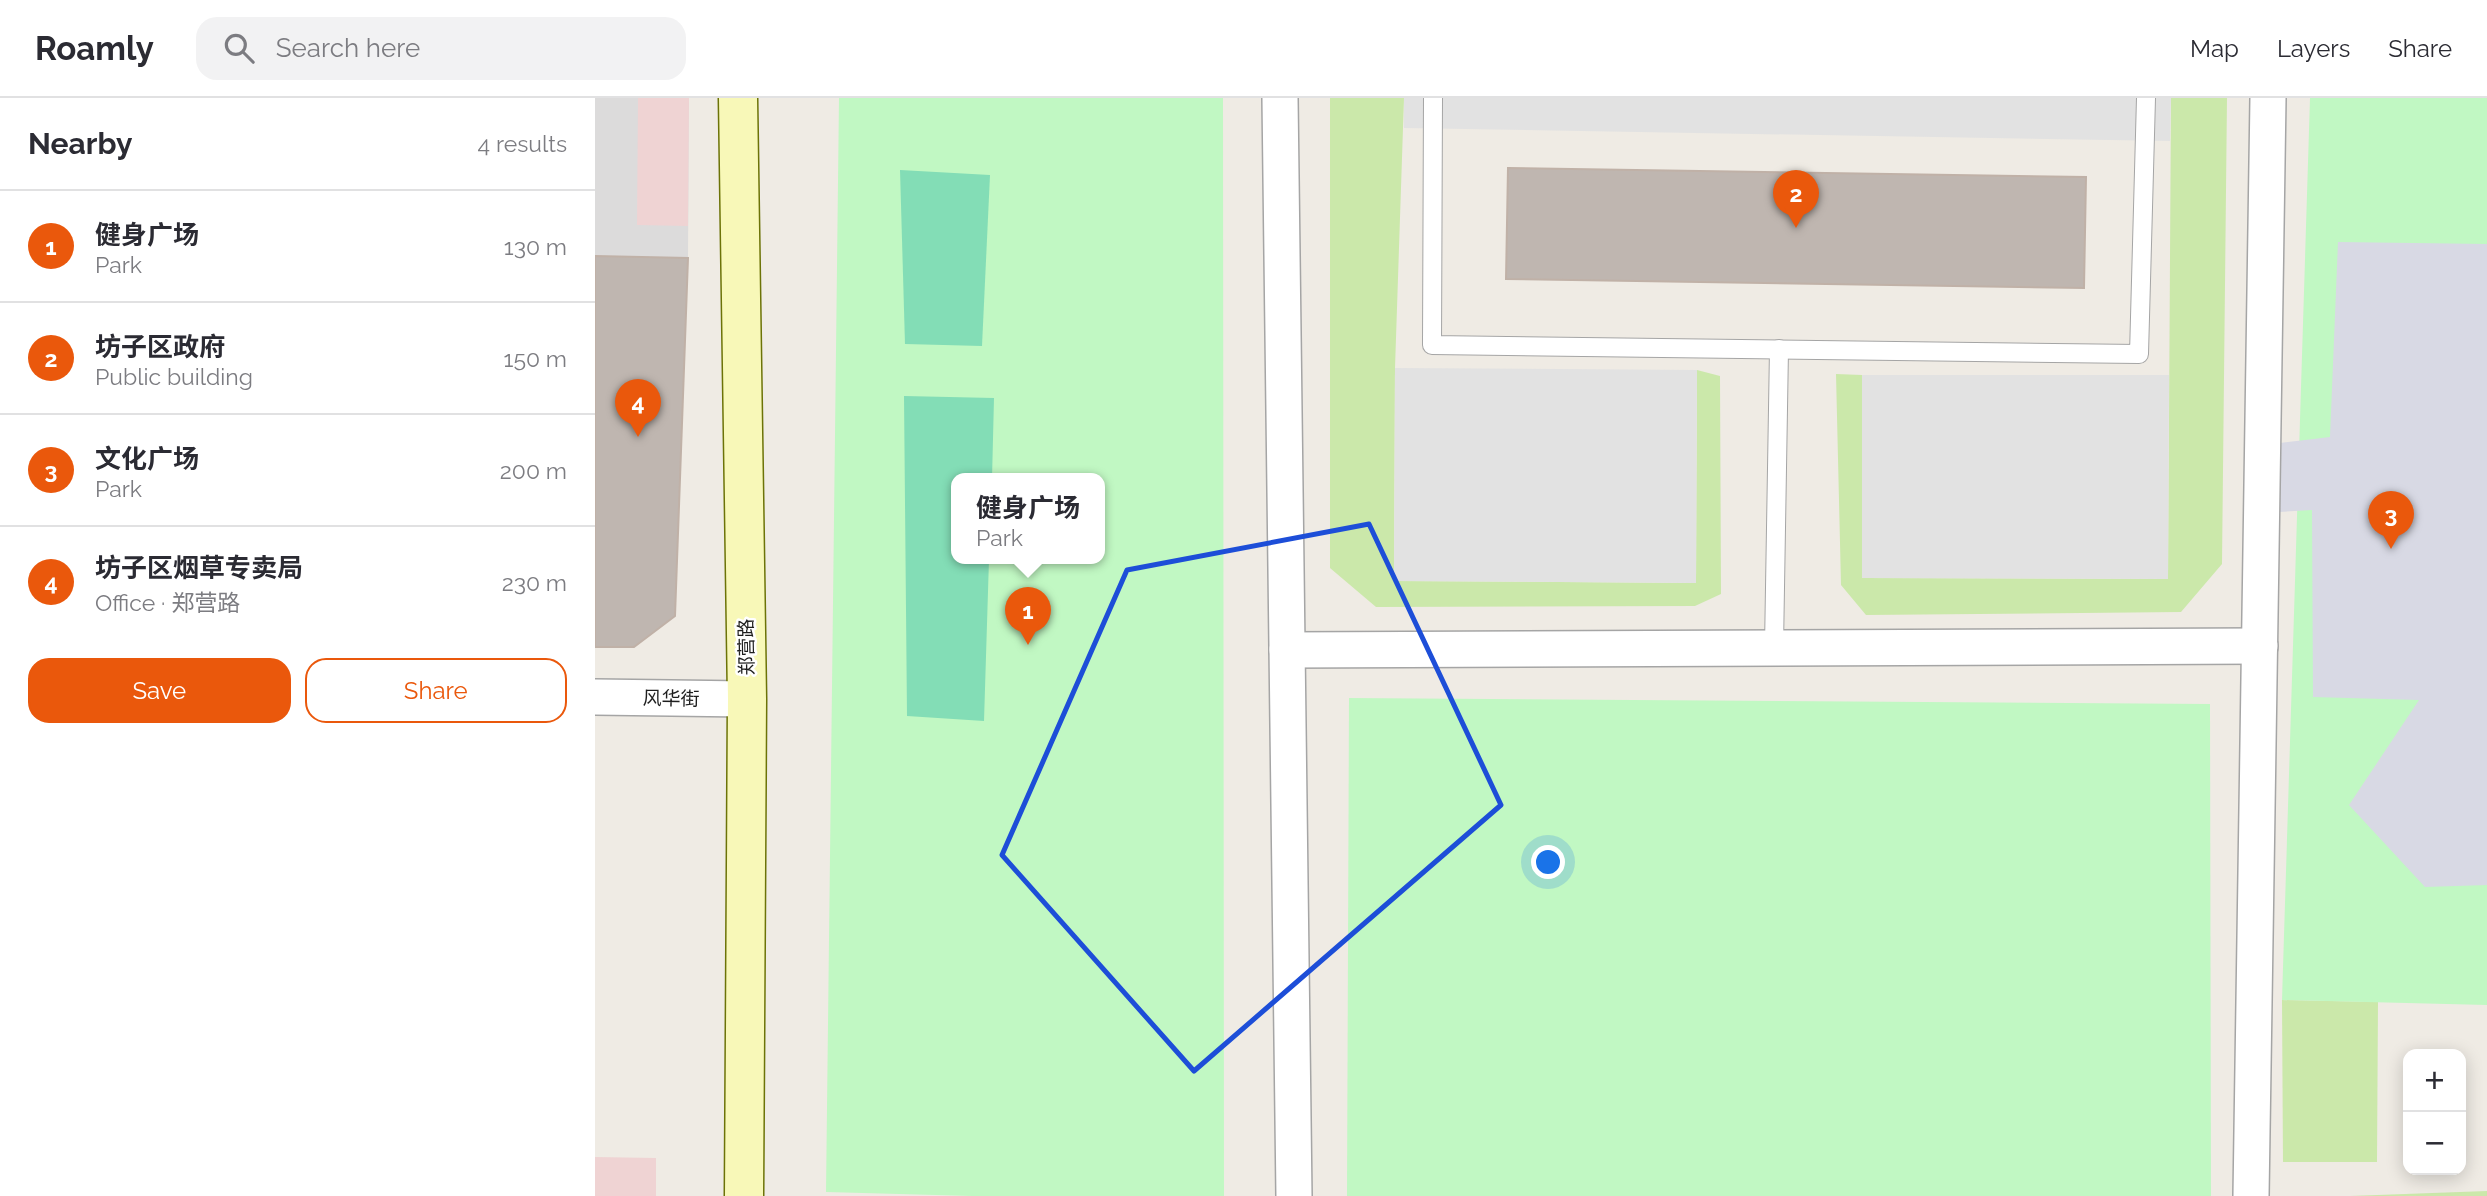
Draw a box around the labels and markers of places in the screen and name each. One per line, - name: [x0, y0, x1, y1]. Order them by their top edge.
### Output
- pin: 2: [1773, 170, 1819, 228]
- pin: 4: [615, 379, 661, 437]
- pin: 3: [2368, 491, 2414, 549]
- pin: 1: [1005, 587, 1051, 645]

